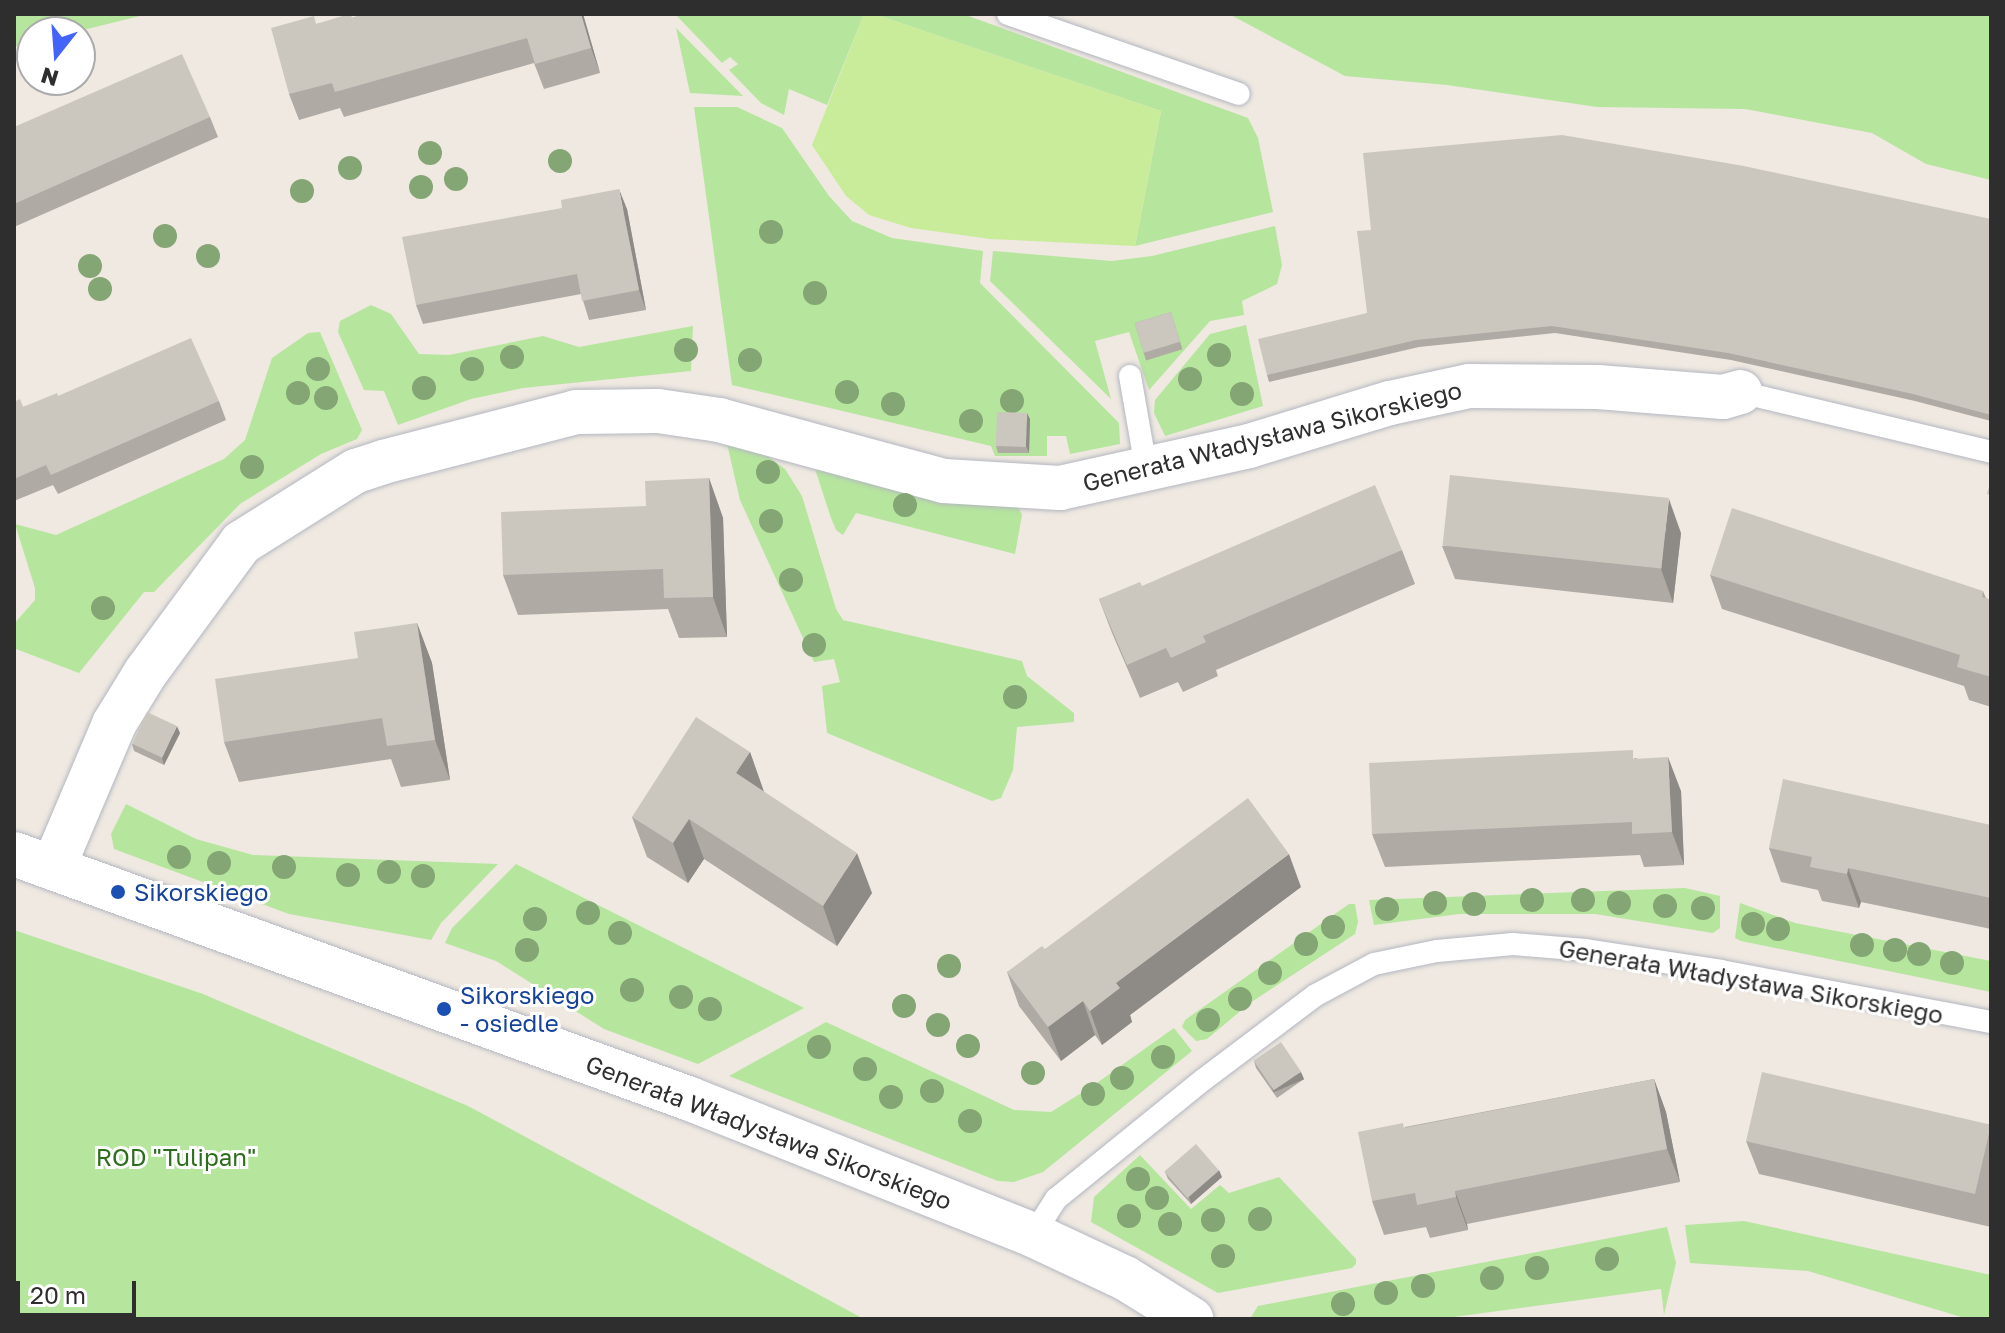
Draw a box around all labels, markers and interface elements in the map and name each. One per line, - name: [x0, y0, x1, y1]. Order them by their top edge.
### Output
- north arrow: [16, 16, 96, 96]
- text: N: [37, 62, 61, 93]
- street label: Generała Władysława Sikorskiego: [1080, 375, 1464, 497]
- place label: Sikorskiego: [134, 878, 268, 906]
- marker: Sikorskiego: [109, 883, 127, 901]
- street label: Generała Władysława Sikorskiego: [1557, 933, 1945, 1029]
- place label: Sikorskiego - osiedle: [460, 981, 594, 1037]
- marker: Sikorskiego - osiedle: [435, 1000, 453, 1018]
- street label: Generała Władysława Sikorskiego: [582, 1049, 956, 1215]
- park label: ROD "Tulipan": [96, 1143, 256, 1171]
- scale bar: [20, 1265, 140, 1315]
- text: 20 m: [30, 1280, 86, 1309]

